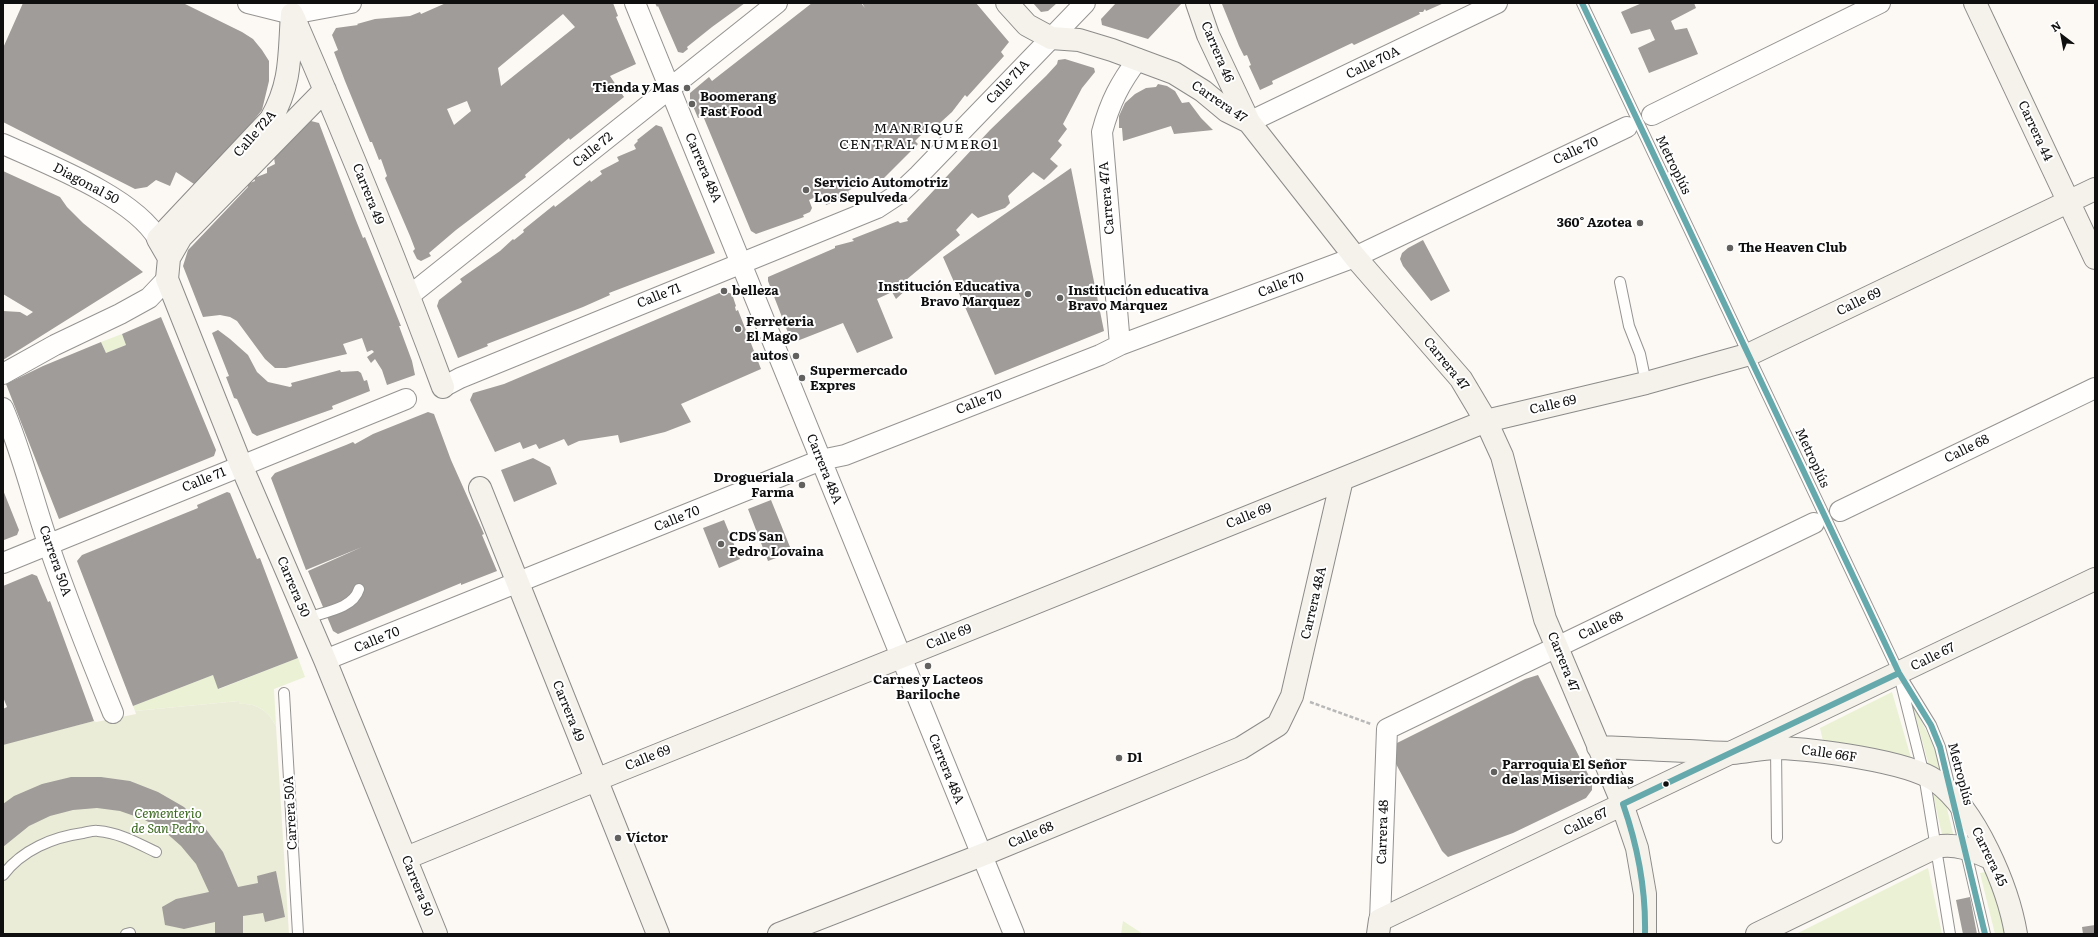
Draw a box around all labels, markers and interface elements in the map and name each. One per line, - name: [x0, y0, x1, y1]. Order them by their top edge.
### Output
- north arrow: [2042, 16, 2082, 56]
- text: N: [2047, 17, 2064, 35]
- street label: Carrera 46: [1197, 19, 1237, 85]
- street label: Calle 70A: [1344, 43, 1402, 83]
- street label: Calle 71A: [983, 57, 1033, 107]
- street label: Carrera 47: [1188, 78, 1250, 126]
- place label: Tienda y Mas: [593, 80, 679, 96]
- marker: Tienda y Mas: [682, 83, 692, 93]
- place label: Boomerang Fast Food: [700, 89, 776, 120]
- street label: Carrera 44: [2014, 98, 2056, 164]
- marker: Boomerang Fast Food: [687, 99, 697, 109]
- street label: Calle 72A: [231, 108, 279, 160]
- district label: MANRIQUE CENTRAL NUMERO1: [839, 121, 999, 154]
- street label: Calle 72: [570, 129, 616, 171]
- street label: Carrera 48A: [681, 131, 725, 205]
- street label: Metroplús: [1652, 133, 1694, 197]
- street label: Calle 70: [1551, 134, 1601, 168]
- street label: Diagonal 50: [50, 160, 122, 208]
- street label: Carrera 49: [349, 161, 387, 227]
- street label: Carrera 47A: [1096, 161, 1118, 235]
- place label: Servicio Automotriz Los Sepulveda: [814, 175, 948, 206]
- marker: Servicio Automotriz Los Sepulveda: [801, 185, 811, 195]
- place label: 360° Azotea: [1557, 215, 1632, 231]
- marker: 360° Azotea: [1635, 218, 1645, 228]
- place label: The Heaven Club: [1738, 240, 1847, 256]
- marker: The Heaven Club: [1725, 243, 1735, 253]
- street label: Calle 70: [1256, 269, 1306, 301]
- place label: Institución Educativa Bravo Marquez: [878, 279, 1020, 310]
- street label: Calle 71: [635, 280, 683, 312]
- place label: belleza: [732, 283, 779, 299]
- place label: Institución educativa Bravo Marquez: [1068, 283, 1209, 314]
- street label: Calle 69: [1834, 285, 1884, 319]
- marker: belleza: [719, 286, 729, 296]
- marker: Institución Educativa Bravo Marquez: [1023, 289, 1033, 299]
- marker: Institución educativa Bravo Marquez: [1055, 293, 1065, 303]
- place label: Ferreteria El Mago: [746, 314, 814, 345]
- marker: Ferreteria El Mago: [733, 324, 743, 334]
- street label: Carrera 47: [1420, 334, 1472, 394]
- place label: autos: [752, 348, 788, 364]
- marker: autos: [791, 351, 801, 361]
- place label: Supermercado Expres: [810, 363, 908, 394]
- marker: Supermercado Expres: [797, 373, 807, 383]
- street label: Calle 70: [954, 386, 1004, 418]
- street label: Calle 69: [1528, 392, 1578, 418]
- street label: Metroplús: [1791, 426, 1833, 490]
- street label: Calle 68: [1942, 431, 1992, 467]
- street label: Carrera 48A: [803, 432, 845, 506]
- street label: Calle 71: [180, 464, 228, 496]
- place label: Drogueriala Farma: [714, 470, 794, 501]
- marker: Drogueriala Farma: [797, 480, 807, 490]
- street label: Calle 69: [1224, 500, 1274, 532]
- street label: Calle 70: [652, 503, 702, 535]
- street label: Carrera 50A: [36, 523, 74, 599]
- place label: CDS San Pedro Lovaina: [729, 529, 824, 560]
- marker: CDS San Pedro Lovaina: [716, 539, 726, 549]
- street label: Carrera 50: [273, 554, 313, 620]
- street label: Carrera 48A: [1298, 565, 1330, 641]
- street label: Calle 68: [1576, 608, 1626, 644]
- street label: Calle 69: [924, 621, 974, 653]
- street label: Calle 70: [352, 624, 402, 656]
- street label: Carrera 47: [1544, 630, 1582, 694]
- street label: Calle 67: [1908, 640, 1958, 674]
- marker: Carnes y Lacteos Bariloche: [923, 661, 933, 671]
- place label: Carnes y Lacteos Bariloche: [873, 672, 983, 703]
- street label: Carrera 49: [549, 678, 587, 744]
- street label: Carrera 48A: [925, 732, 967, 806]
- street label: Metroplús: [1944, 741, 1976, 807]
- street label: Calle 69: [623, 742, 673, 774]
- street label: Calle 66F: [1800, 742, 1858, 766]
- place label: D1: [1127, 750, 1142, 766]
- marker: D1: [1114, 753, 1124, 763]
- place label: Parroquia El Señor de las Misericordias: [1502, 757, 1634, 788]
- marker: Parroquia El Señor de las Misericordias: [1489, 767, 1499, 777]
- street label: Carrera 50A: [281, 776, 301, 850]
- unlabelled marker: [1661, 779, 1671, 789]
- street label: Carrera 48: [1374, 799, 1392, 865]
- street label: Calle 67: [1561, 805, 1611, 839]
- park label: Cementerio de San Pedro: [131, 806, 205, 837]
- street label: Calle 68: [1006, 818, 1056, 852]
- street label: Carrera 45: [1968, 825, 2010, 889]
- place label: Víctor: [626, 830, 668, 846]
- marker: Víctor: [613, 833, 623, 843]
- street label: Carrera 50: [398, 853, 436, 919]

